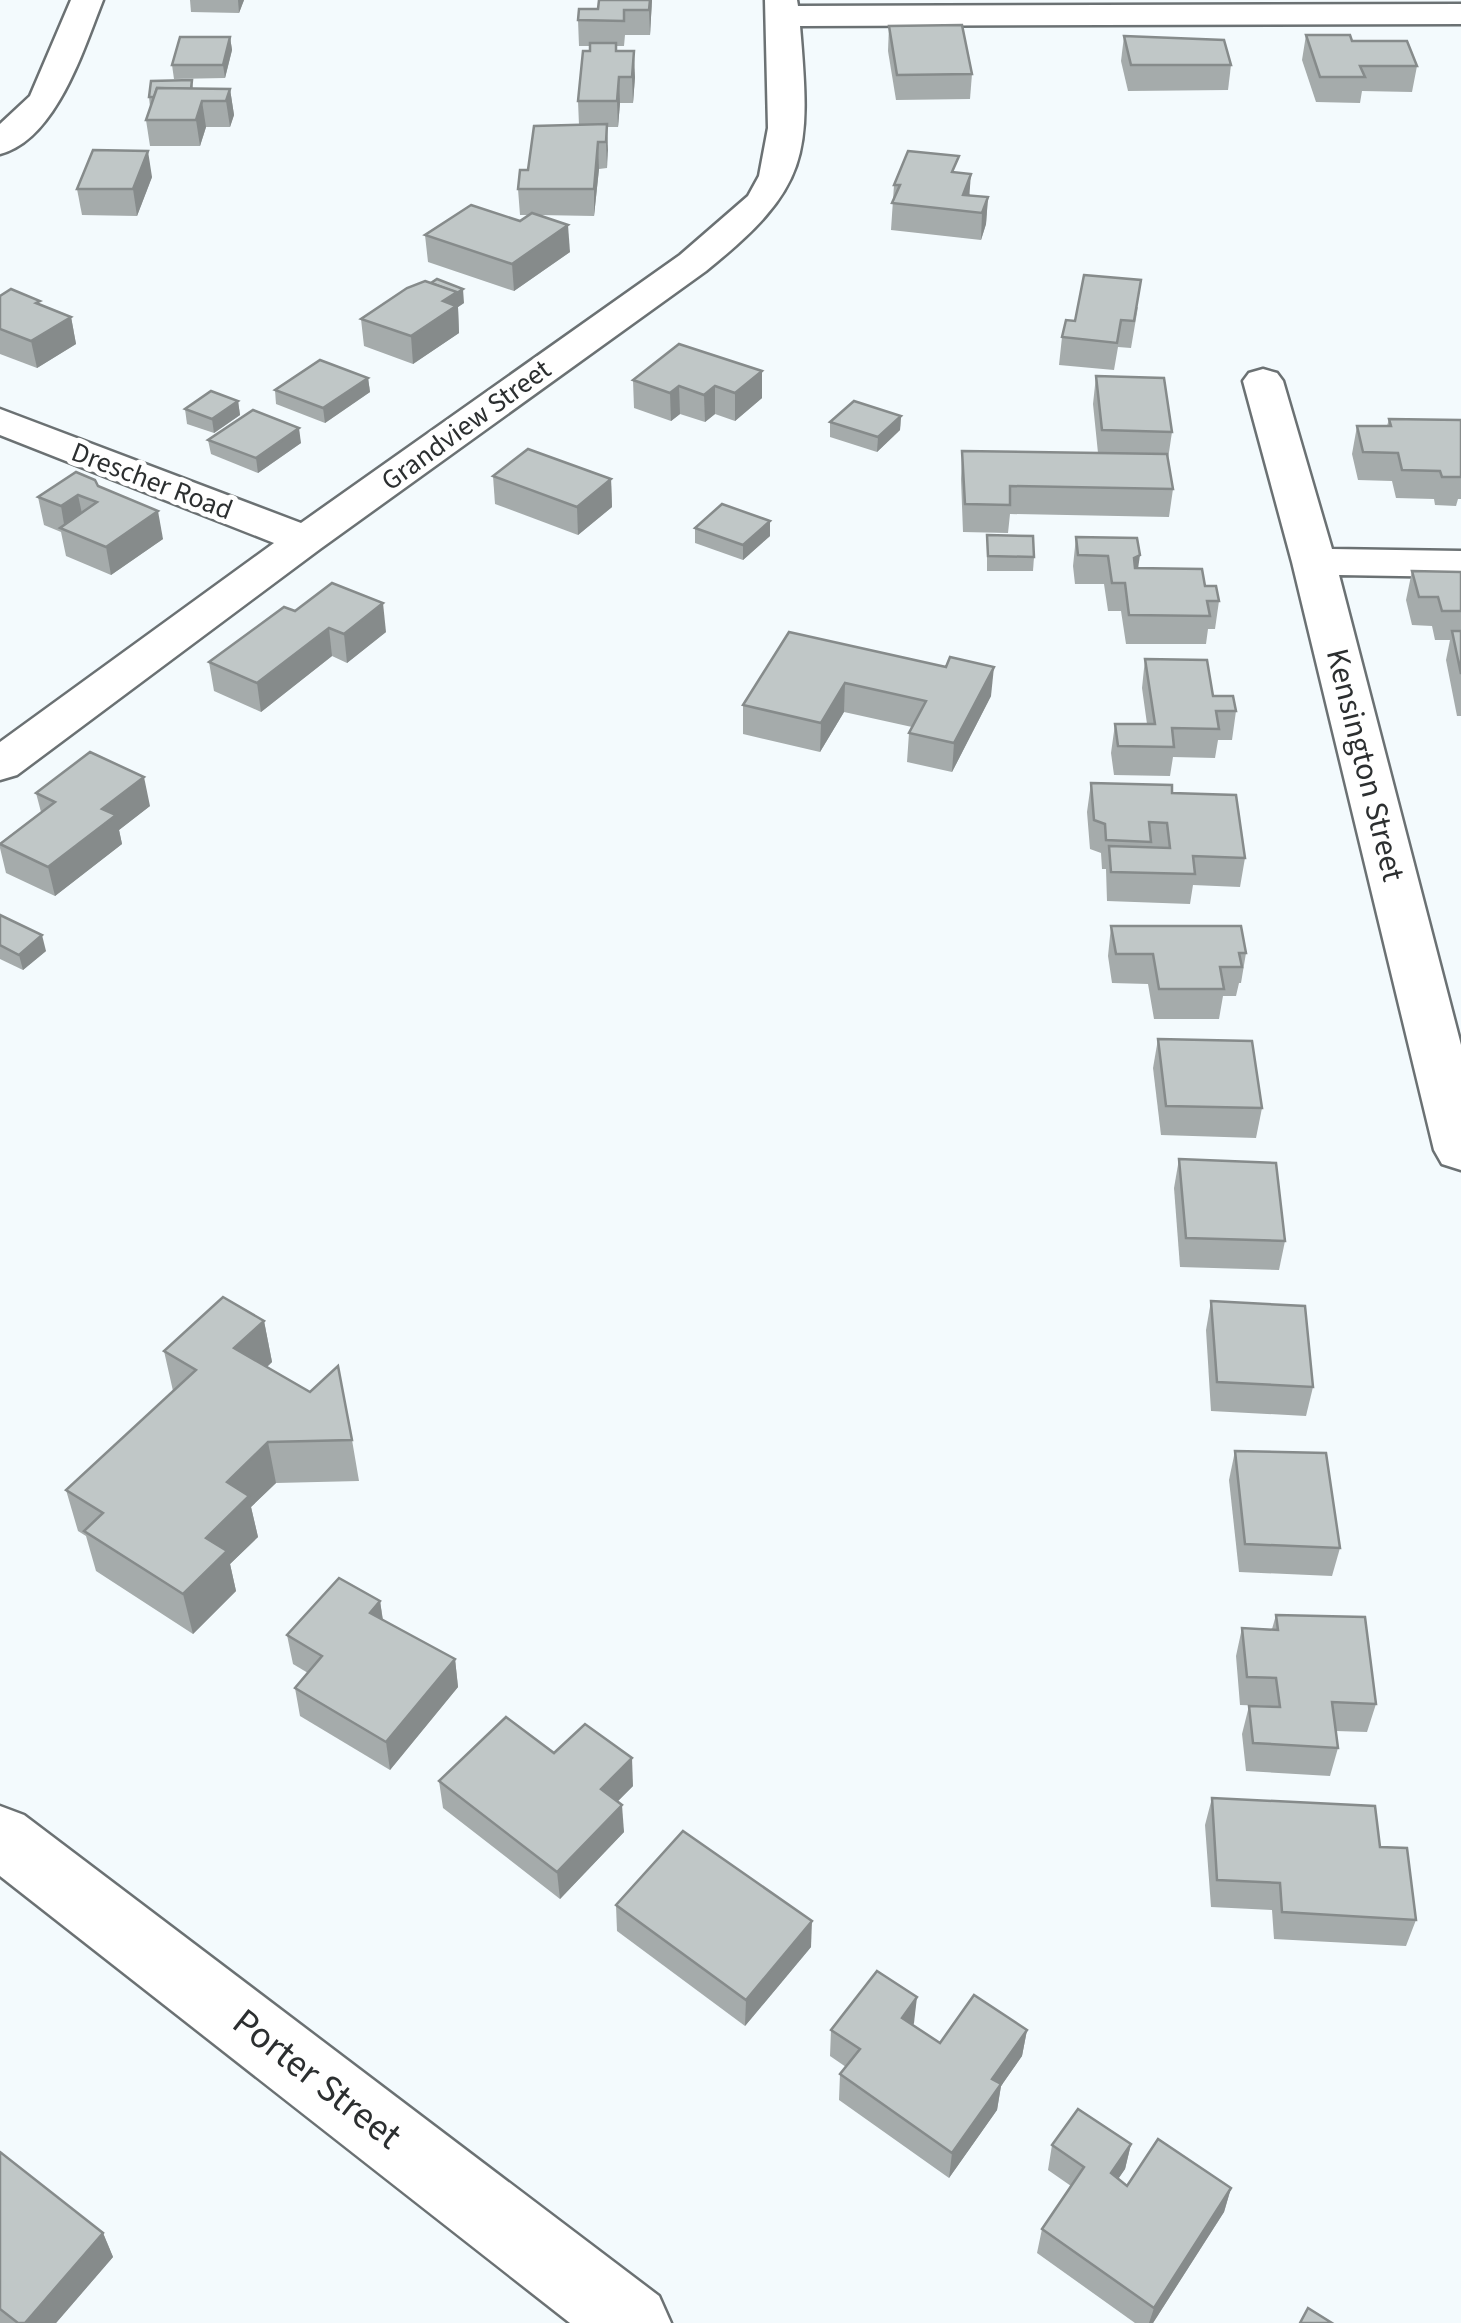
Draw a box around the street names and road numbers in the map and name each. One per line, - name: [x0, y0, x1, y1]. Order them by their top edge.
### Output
- street label: Grandview Street: [373, 349, 560, 500]
- street label: Drescher Road: [66, 432, 238, 530]
- street label: Kensington Street: [1314, 644, 1416, 886]
- street label: Porter Street: [221, 1996, 413, 2162]

